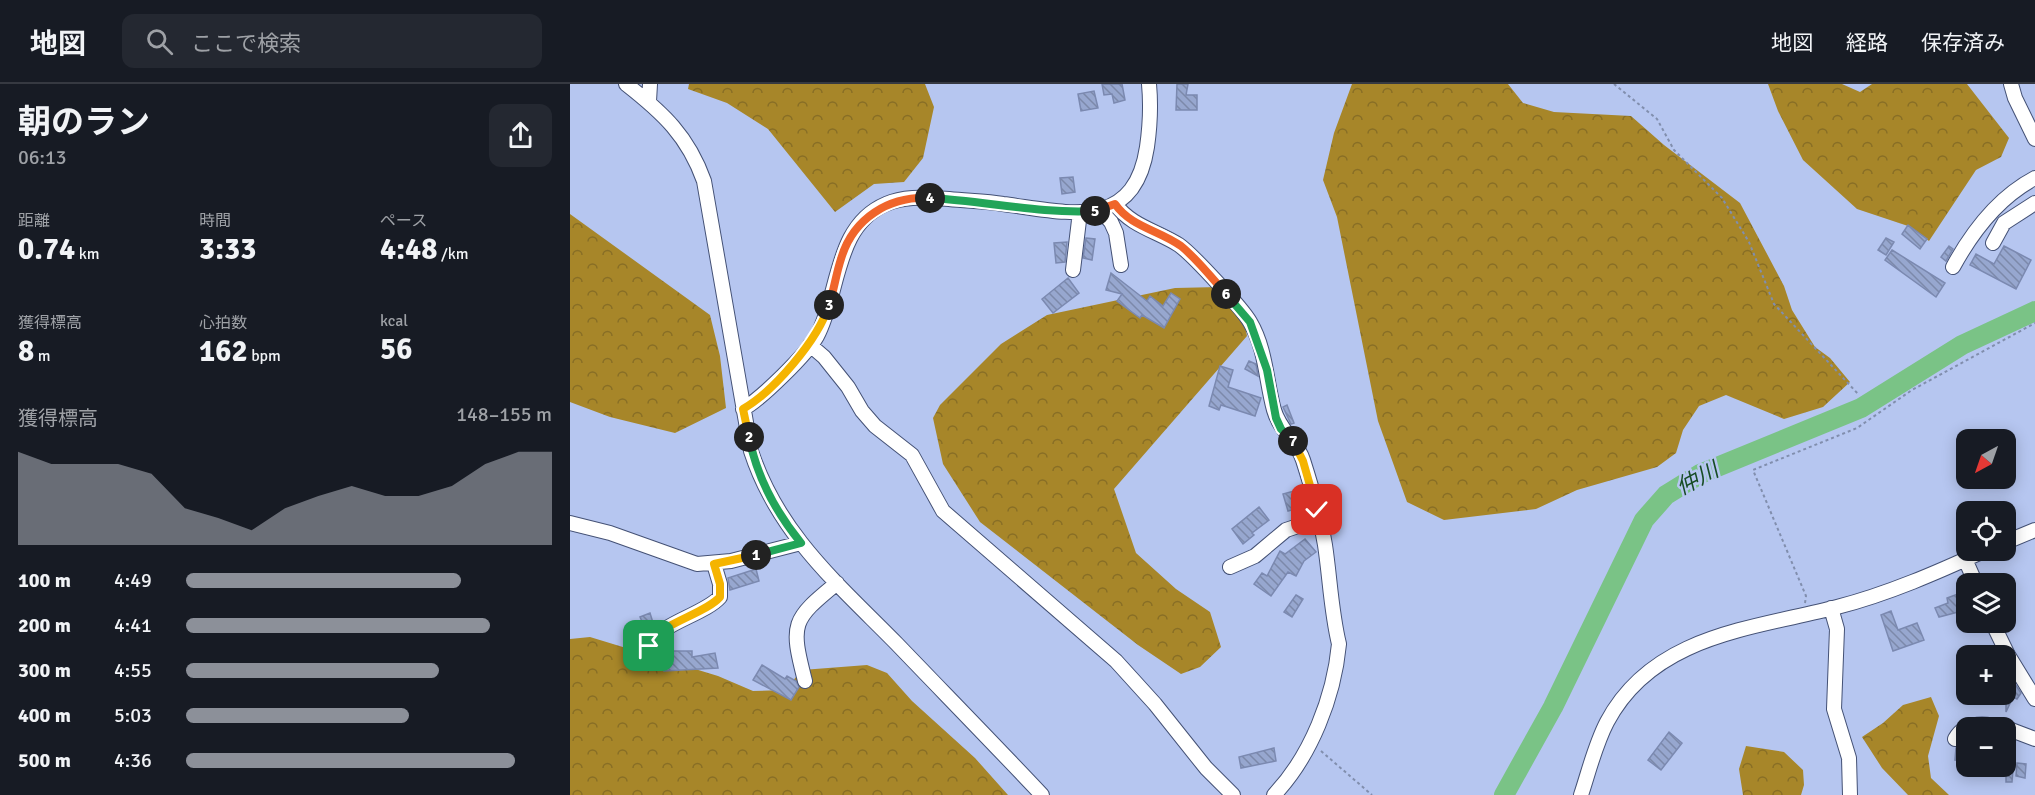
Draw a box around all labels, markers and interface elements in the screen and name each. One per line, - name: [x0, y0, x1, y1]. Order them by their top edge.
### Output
- search box: [122, 14, 542, 68]
- icon: search: [143, 25, 176, 58]
- text: 地図: [30, 27, 86, 61]
- text: ここで検索: [191, 30, 301, 57]
- text: 地図: [1771, 30, 1813, 56]
- text: 経路: [1846, 30, 1888, 56]
- text: 保存済み: [1921, 30, 2005, 56]
- text: 朝のラン: [18, 102, 150, 143]
- button: share: [489, 104, 552, 167]
- text: 06:13: [18, 145, 67, 170]
- pin: 4: [915, 183, 945, 213]
- text: 4: [926, 188, 934, 208]
- pin: 5: [1080, 196, 1110, 226]
- text: 5: [1091, 201, 1099, 221]
- text: 距離: [18, 211, 50, 231]
- text: 時間: [199, 211, 231, 231]
- text: ペース: [380, 211, 427, 231]
- text: 0.74: [18, 231, 75, 268]
- text: 3:33: [199, 231, 256, 268]
- text: 4:48: [380, 231, 437, 268]
- text: km: [75, 244, 100, 264]
- text: /km: [437, 244, 469, 264]
- pin: 6: [1211, 279, 1241, 309]
- text: 6: [1222, 284, 1230, 304]
- pin: 3: [814, 290, 844, 320]
- text: 3: [825, 295, 833, 315]
- text: kcal: [380, 311, 408, 331]
- text: 獲得標高: [18, 313, 82, 333]
- text: 心拍数: [199, 313, 247, 333]
- text: 56: [380, 331, 412, 368]
- text: 8: [18, 333, 34, 370]
- text: 162: [199, 333, 248, 370]
- text: m: [34, 346, 50, 366]
- text: bpm: [248, 346, 281, 366]
- text: 148–155 m: [456, 402, 552, 427]
- text: 獲得標高: [18, 406, 98, 431]
- pin: 2: [734, 422, 764, 452]
- pin: 7: [1278, 426, 1308, 456]
- text: 2: [745, 427, 753, 447]
- north arrow: [1956, 429, 2016, 489]
- map controls: [1956, 429, 2016, 777]
- text: 7: [1289, 431, 1297, 451]
- water label: 仲川: [1671, 455, 1725, 501]
- pin: [1291, 484, 1342, 535]
- icon: check: [1300, 493, 1333, 526]
- button: locate: [1956, 501, 2016, 561]
- pin: 1: [741, 540, 771, 570]
- text: 1: [752, 545, 760, 565]
- text: 100 m: [18, 568, 71, 593]
- text: 4:49: [114, 568, 152, 593]
- button: layers: [1956, 573, 2016, 633]
- text: 200 m: [18, 613, 71, 638]
- text: 4:41: [114, 613, 152, 638]
- pin: [623, 620, 674, 671]
- icon: arrive: [632, 629, 665, 662]
- button: +: [1956, 645, 2016, 705]
- text: 300 m: [18, 658, 71, 683]
- text: 4:55: [114, 658, 152, 683]
- text: 400 m: [18, 703, 71, 728]
- text: 5:03: [114, 703, 152, 728]
- button: −: [1956, 717, 2016, 777]
- text: 500 m: [18, 748, 71, 773]
- text: 4:36: [114, 748, 152, 773]

